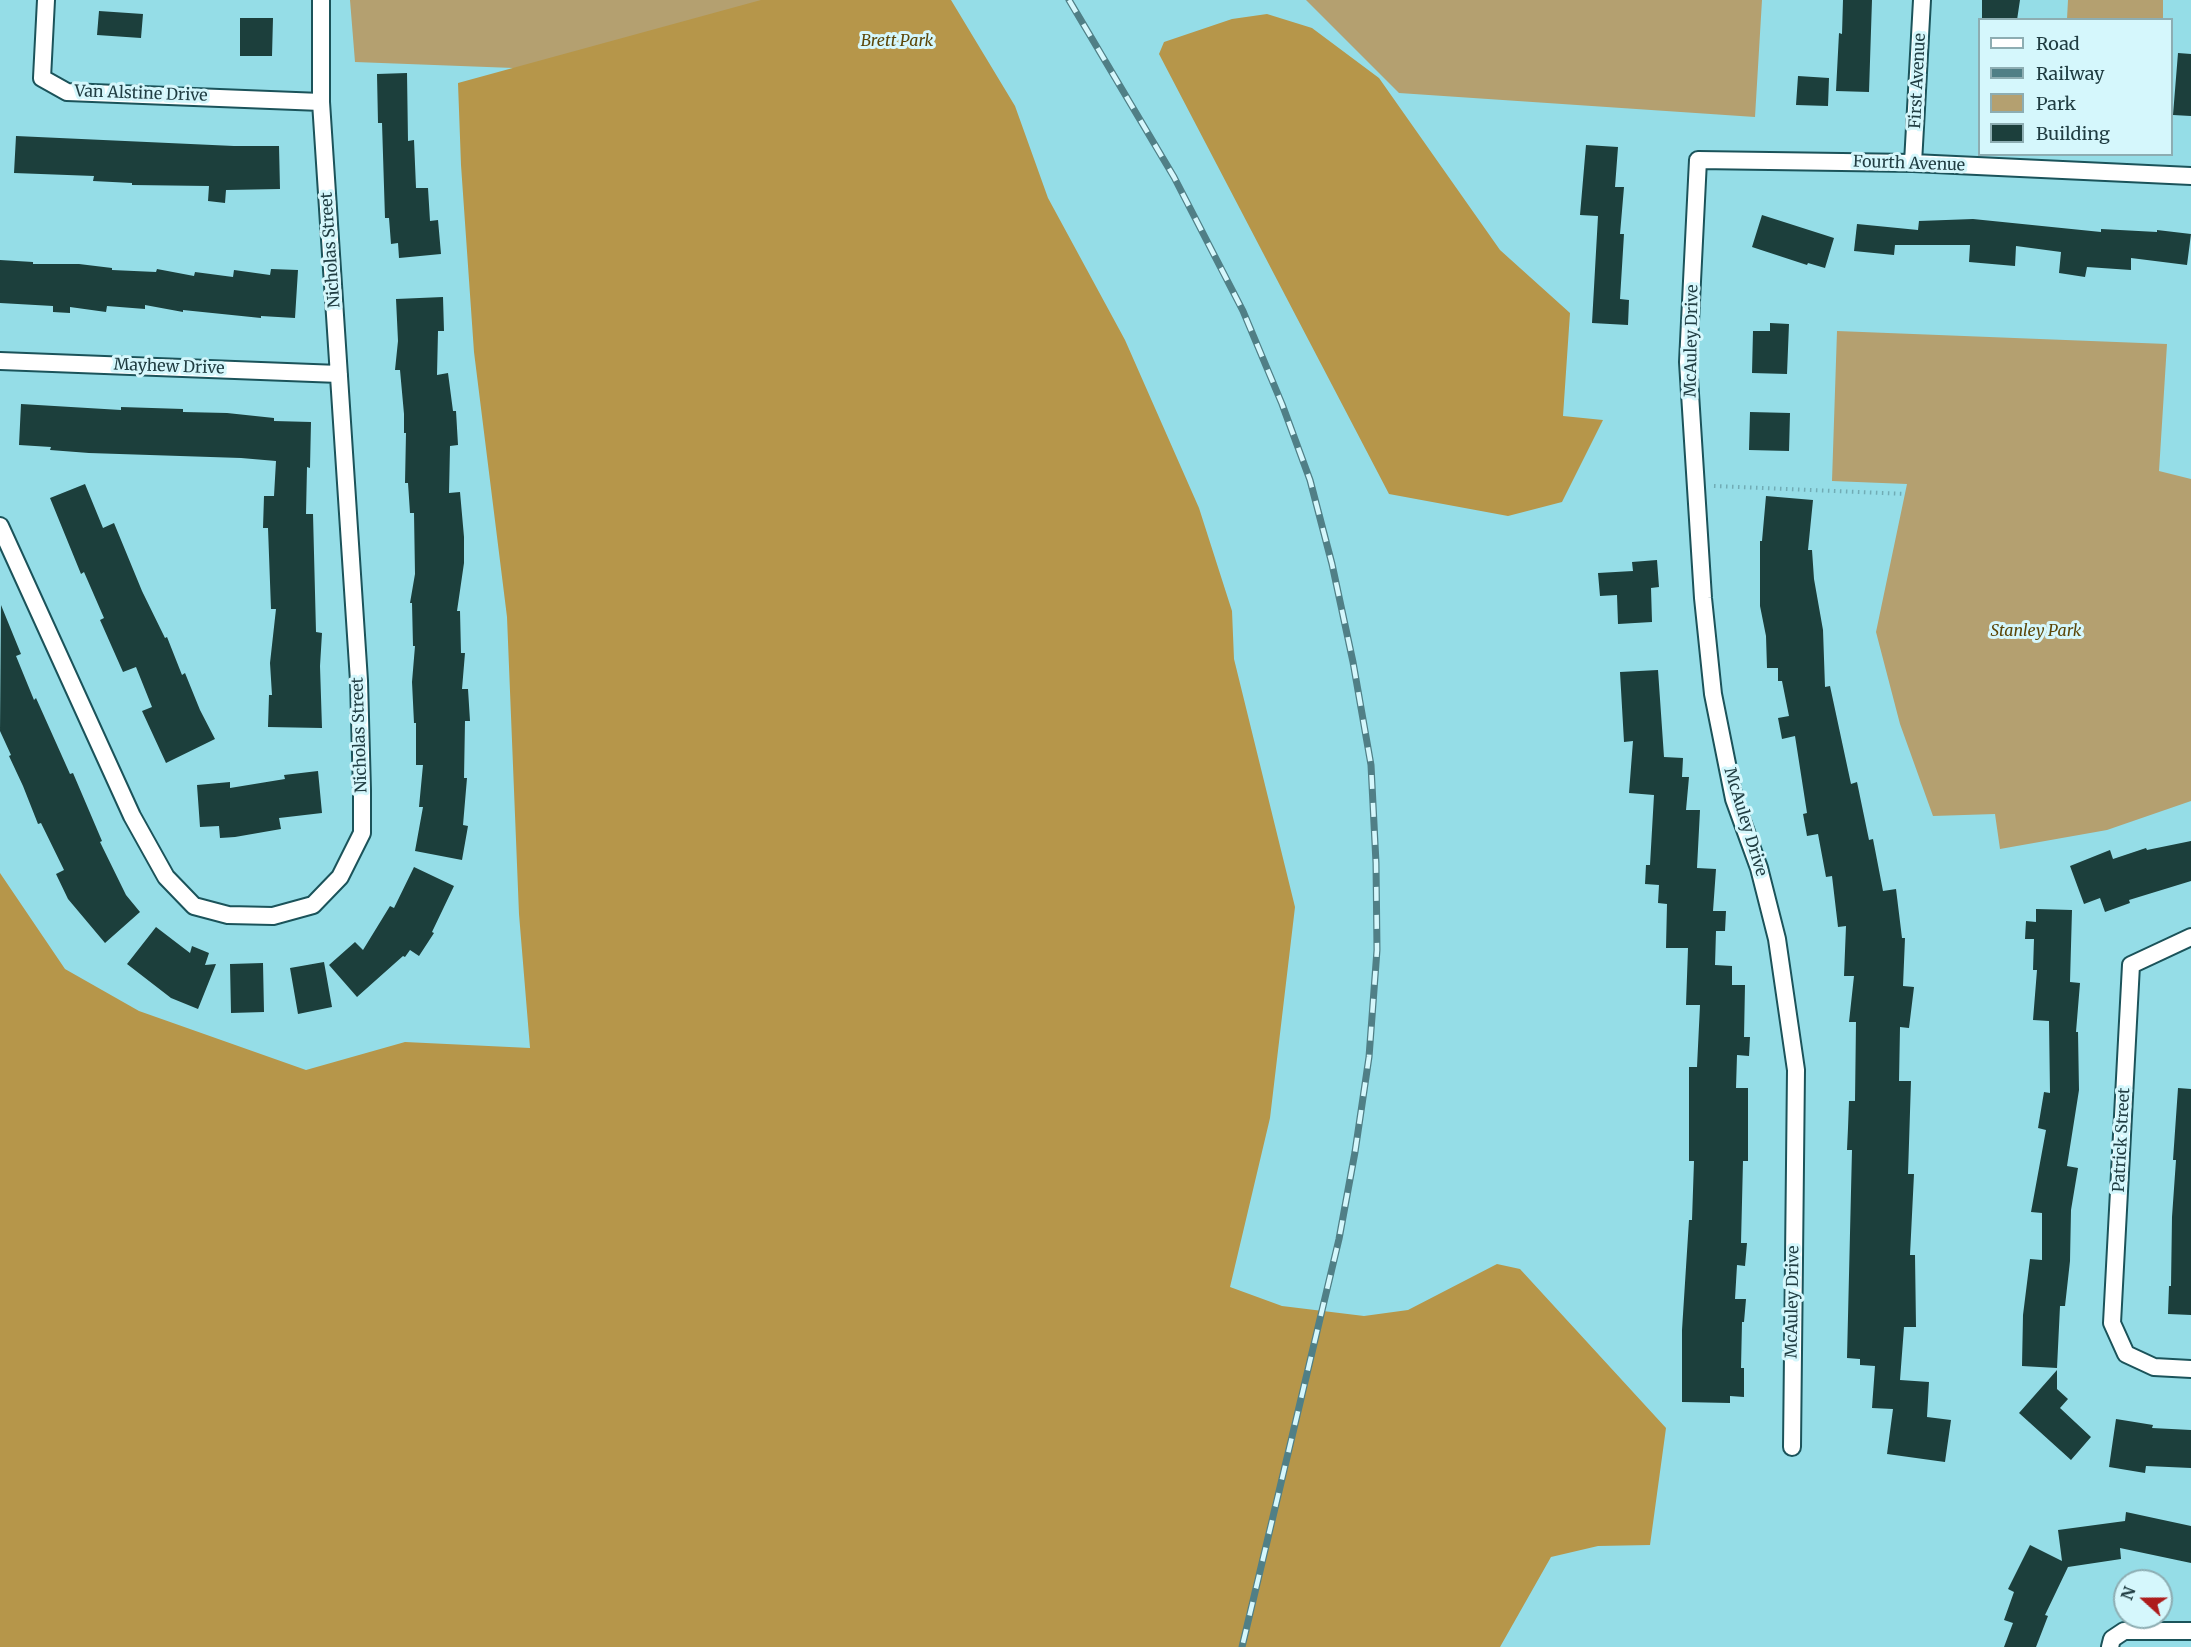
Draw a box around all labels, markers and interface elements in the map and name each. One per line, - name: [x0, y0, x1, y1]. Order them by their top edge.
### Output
- legend: [1978, 18, 2173, 156]
- park label: Brett Park: [861, 31, 933, 51]
- text: Road: [2036, 32, 2080, 55]
- street label: First Avenue: [1906, 33, 1930, 129]
- text: Railway: [2036, 62, 2104, 85]
- street label: Van Alstine Drive: [74, 82, 208, 106]
- text: Park: [2036, 92, 2076, 115]
- text: Building: [2036, 122, 2110, 145]
- street label: Fourth Avenue: [1853, 152, 1965, 176]
- street label: Nicholas Street: [317, 191, 345, 309]
- street label: McAuley Drive: [1681, 284, 1703, 398]
- street label: Mayhew Drive: [113, 355, 225, 379]
- park label: Stanley Park: [1990, 621, 2082, 641]
- street label: Nicholas Street: [348, 677, 372, 793]
- street label: McAuley Drive: [1719, 765, 1771, 879]
- street label: Patrick Street: [2110, 1087, 2134, 1193]
- street label: McAuley Drive: [1782, 1245, 1804, 1359]
- north arrow: [2113, 1569, 2173, 1629]
- text: N: [2116, 1584, 2140, 1603]

